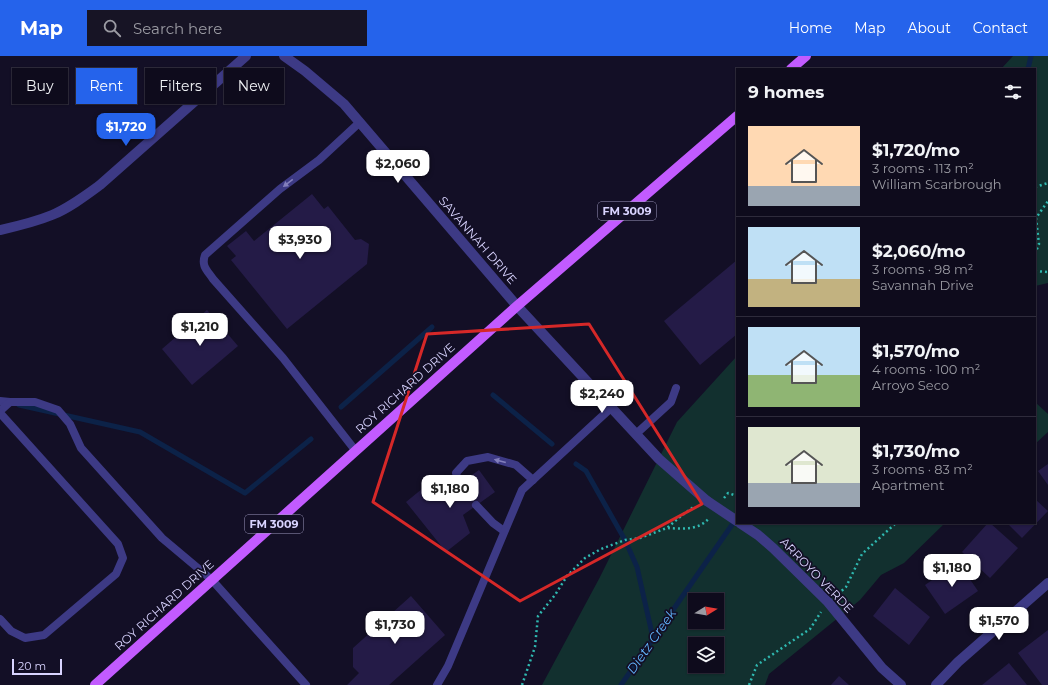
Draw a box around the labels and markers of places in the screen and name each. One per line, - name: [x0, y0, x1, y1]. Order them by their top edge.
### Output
- pin: $1,720: [93, 113, 159, 147]
- pin: $2,060: [365, 150, 431, 184]
- pin: $3,930: [267, 226, 333, 260]
- pin: $1,210: [167, 313, 233, 347]
- pin: $2,240: [569, 380, 635, 414]
- pin: $1,180: [417, 475, 483, 509]
- pin: $1,180: [919, 554, 985, 588]
- pin: $1,570: [966, 607, 1032, 641]
- pin: $1,730: [362, 611, 428, 645]

